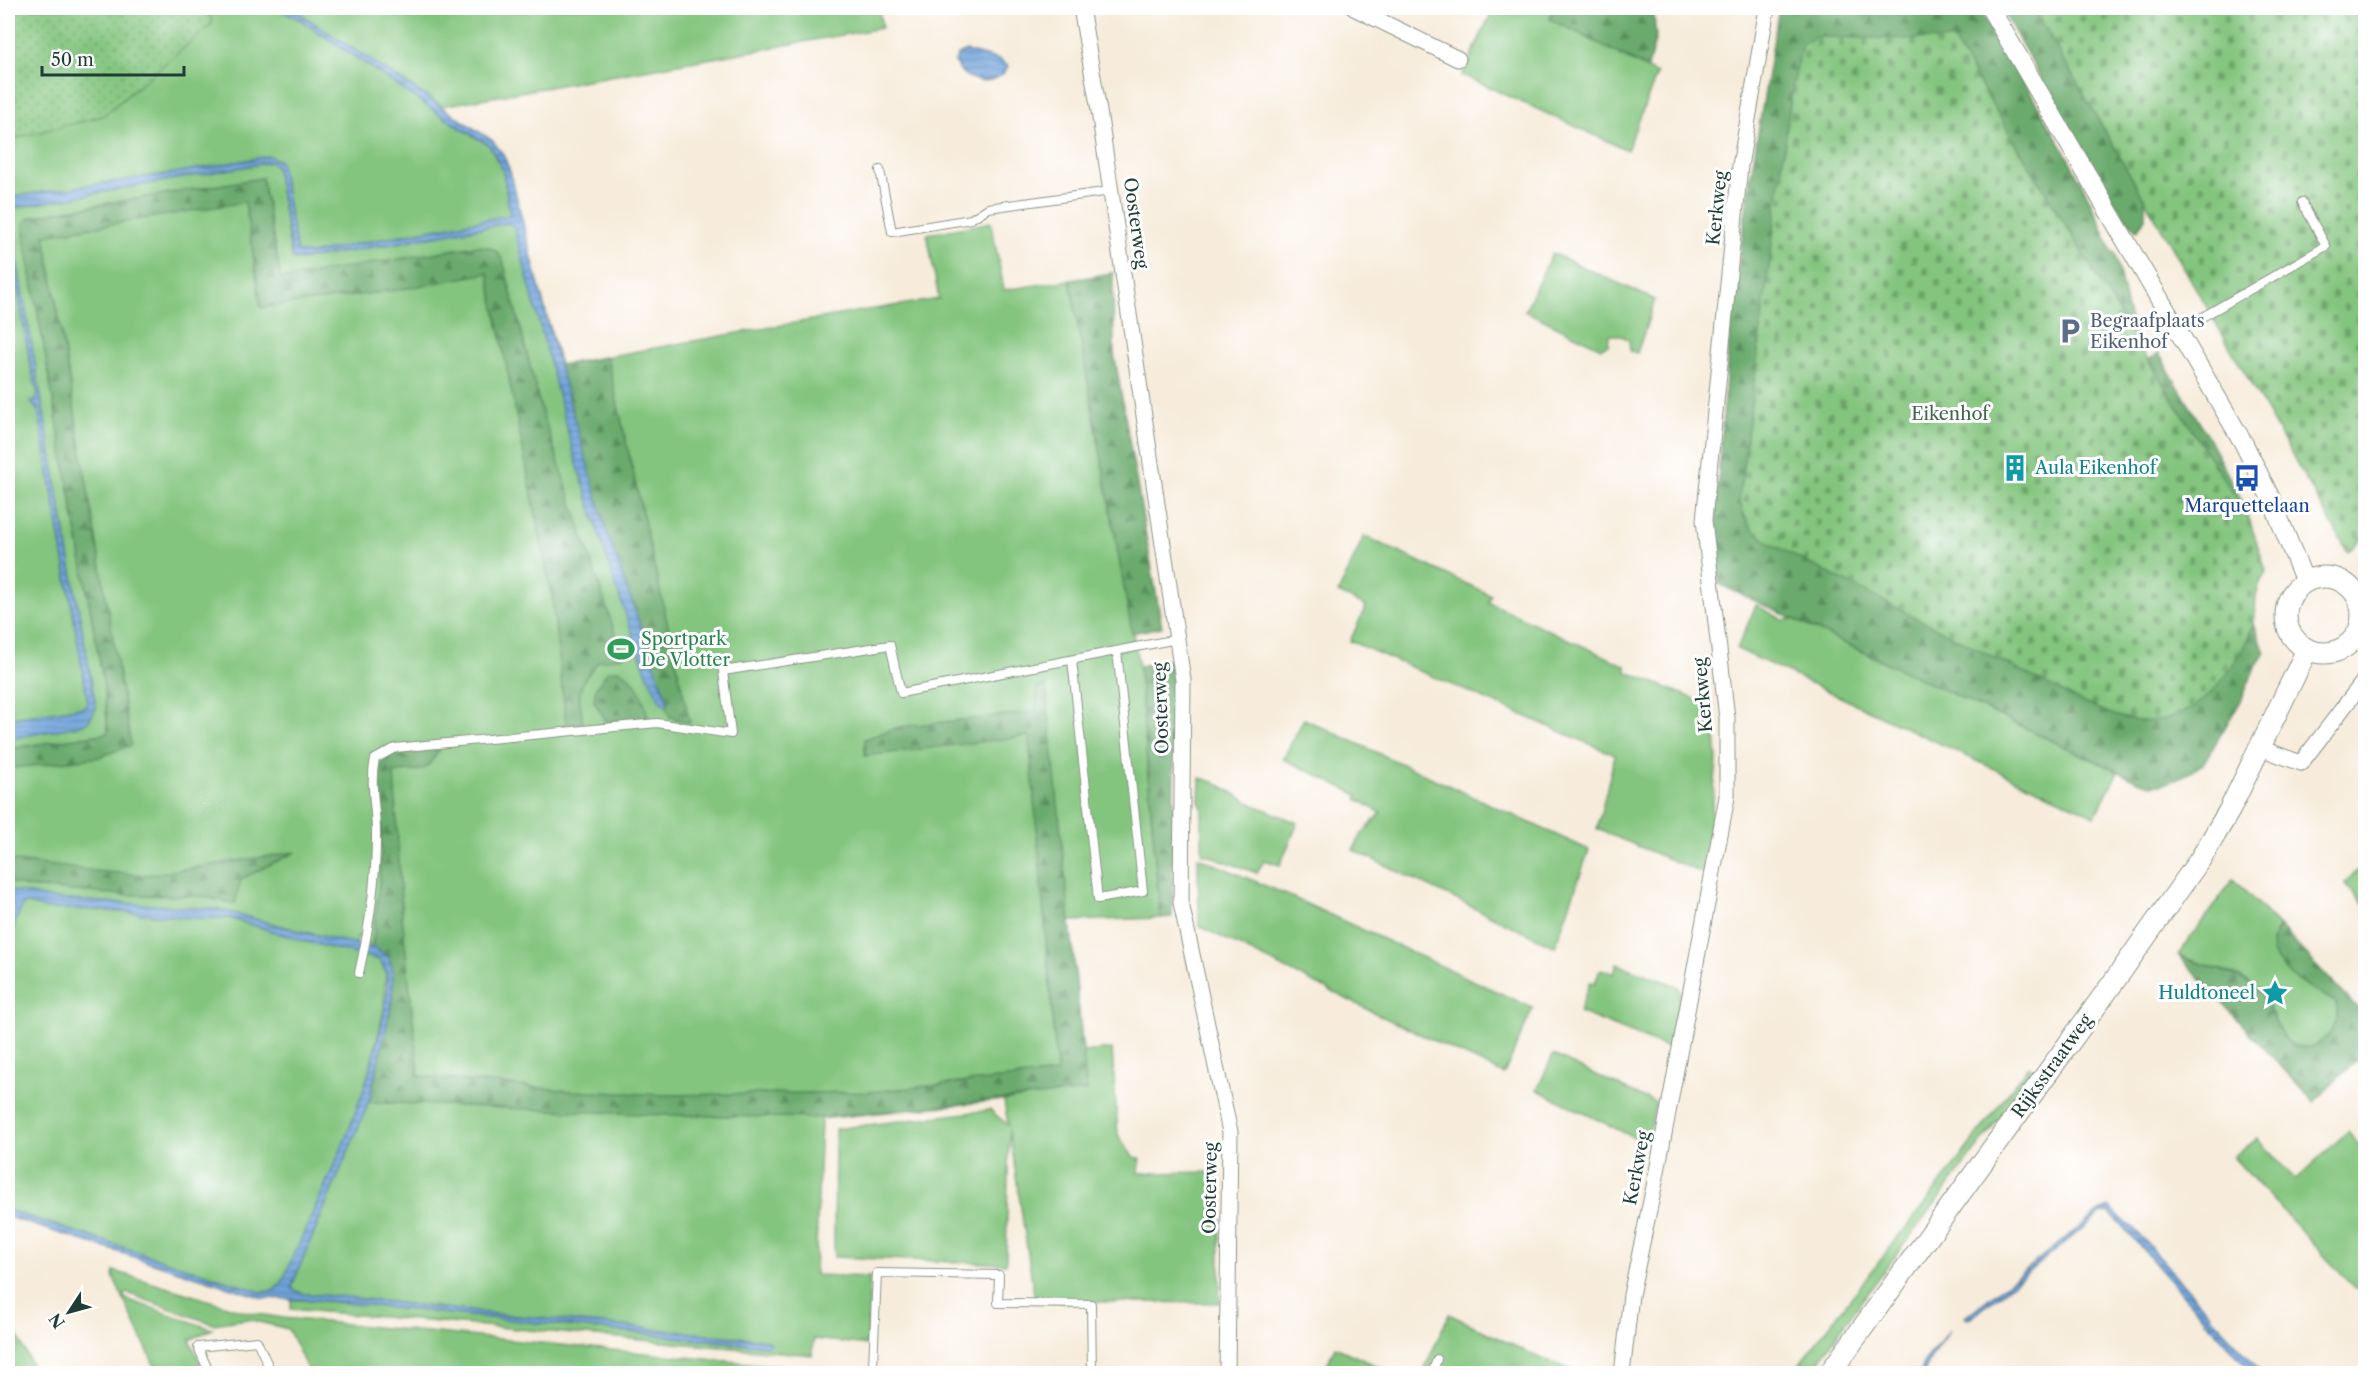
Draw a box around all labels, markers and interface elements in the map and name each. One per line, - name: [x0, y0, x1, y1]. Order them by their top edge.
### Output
- scale bar: [42, 39, 184, 77]
- text: 50 m: [51, 49, 94, 71]
- street label: Kerkweg: [1702, 169, 1732, 247]
- street label: Oosterweg: [1119, 176, 1153, 270]
- place label: Begraafplaats Eikenhof: [2090, 310, 2205, 353]
- parking icon: Begraafplaats Eikenhof: [2055, 316, 2085, 346]
- park label: Eikenhof: [1911, 403, 1991, 425]
- building icon: Aula Eikenhof: [2000, 453, 2030, 483]
- place label: Aula Eikenhof: [2034, 457, 2159, 479]
- bus stop icon: Marquettelaan: [2232, 463, 2262, 493]
- place label: Marquettelaan: [2184, 495, 2310, 517]
- place label: Sportpark De Vlotter: [641, 628, 730, 671]
- sports icon: Sportpark De Vlotter: [606, 634, 636, 664]
- street label: Kerkweg: [1689, 656, 1717, 733]
- street label: Oosterweg: [1148, 661, 1174, 754]
- place icon: Huldtoneel: [2260, 978, 2290, 1008]
- place label: Huldtoneel: [2158, 982, 2255, 1004]
- street label: Rijksstraatweg: [2007, 1009, 2097, 1122]
- street label: Kerkweg: [1619, 1129, 1655, 1207]
- street label: Oosterweg: [1198, 1141, 1222, 1234]
- north arrow: [39, 1282, 99, 1342]
- text: N: [45, 1309, 69, 1332]

